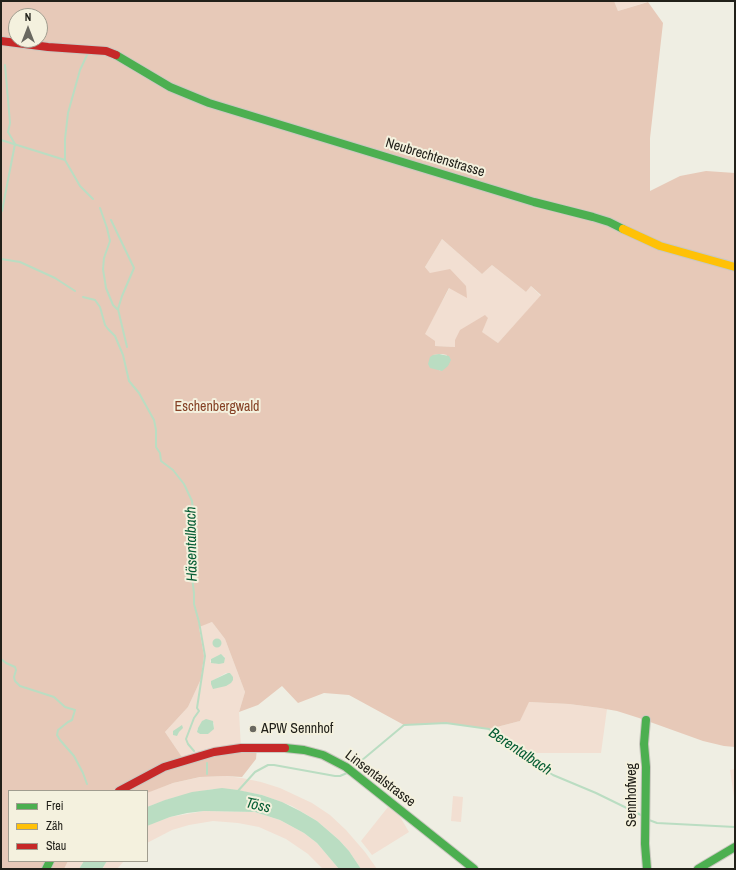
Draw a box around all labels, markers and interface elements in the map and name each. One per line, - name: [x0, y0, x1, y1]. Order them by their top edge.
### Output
- north arrow: [8, 8, 48, 48]
- text: N: [25, 10, 31, 24]
- street label: Neubrechtenstrasse: [383, 135, 487, 181]
- park label: Eschenbergwald: [175, 399, 259, 415]
- water label: Häsentalbach: [182, 506, 202, 582]
- place label: APW Sennhof: [261, 721, 333, 737]
- marker: APW Sennhof: [248, 724, 258, 734]
- water label: Berentalbach: [485, 724, 555, 780]
- street label: Linsentalstrasse: [342, 747, 418, 811]
- street label: Sennhofweg: [624, 763, 640, 827]
- legend: [8, 790, 148, 862]
- water label: Töss: [244, 794, 272, 818]
- text: Frei: [46, 798, 64, 814]
- text: Zäh: [46, 818, 63, 834]
- text: Stau: [46, 838, 66, 854]

